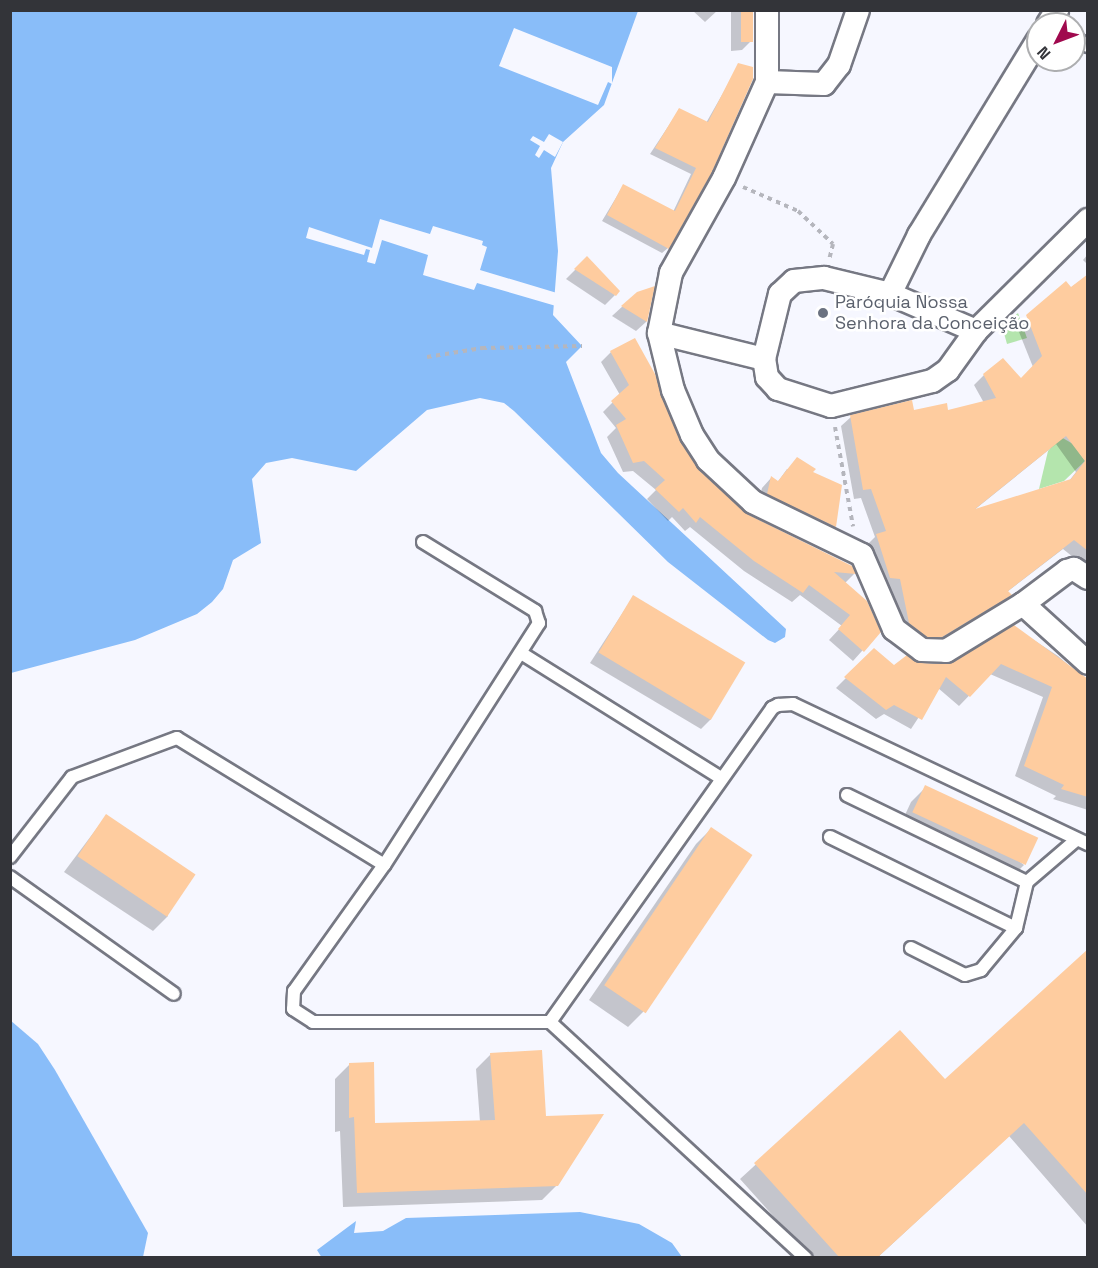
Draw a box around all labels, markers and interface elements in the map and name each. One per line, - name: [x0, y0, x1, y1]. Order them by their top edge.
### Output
- north arrow: [1026, 12, 1086, 72]
- text: N: [1032, 42, 1055, 64]
- place label: Paróquia Nossa Senhora da Conceição: [835, 292, 1029, 334]
- marker: Paróquia Nossa Senhora da Conceição: [816, 306, 830, 320]

